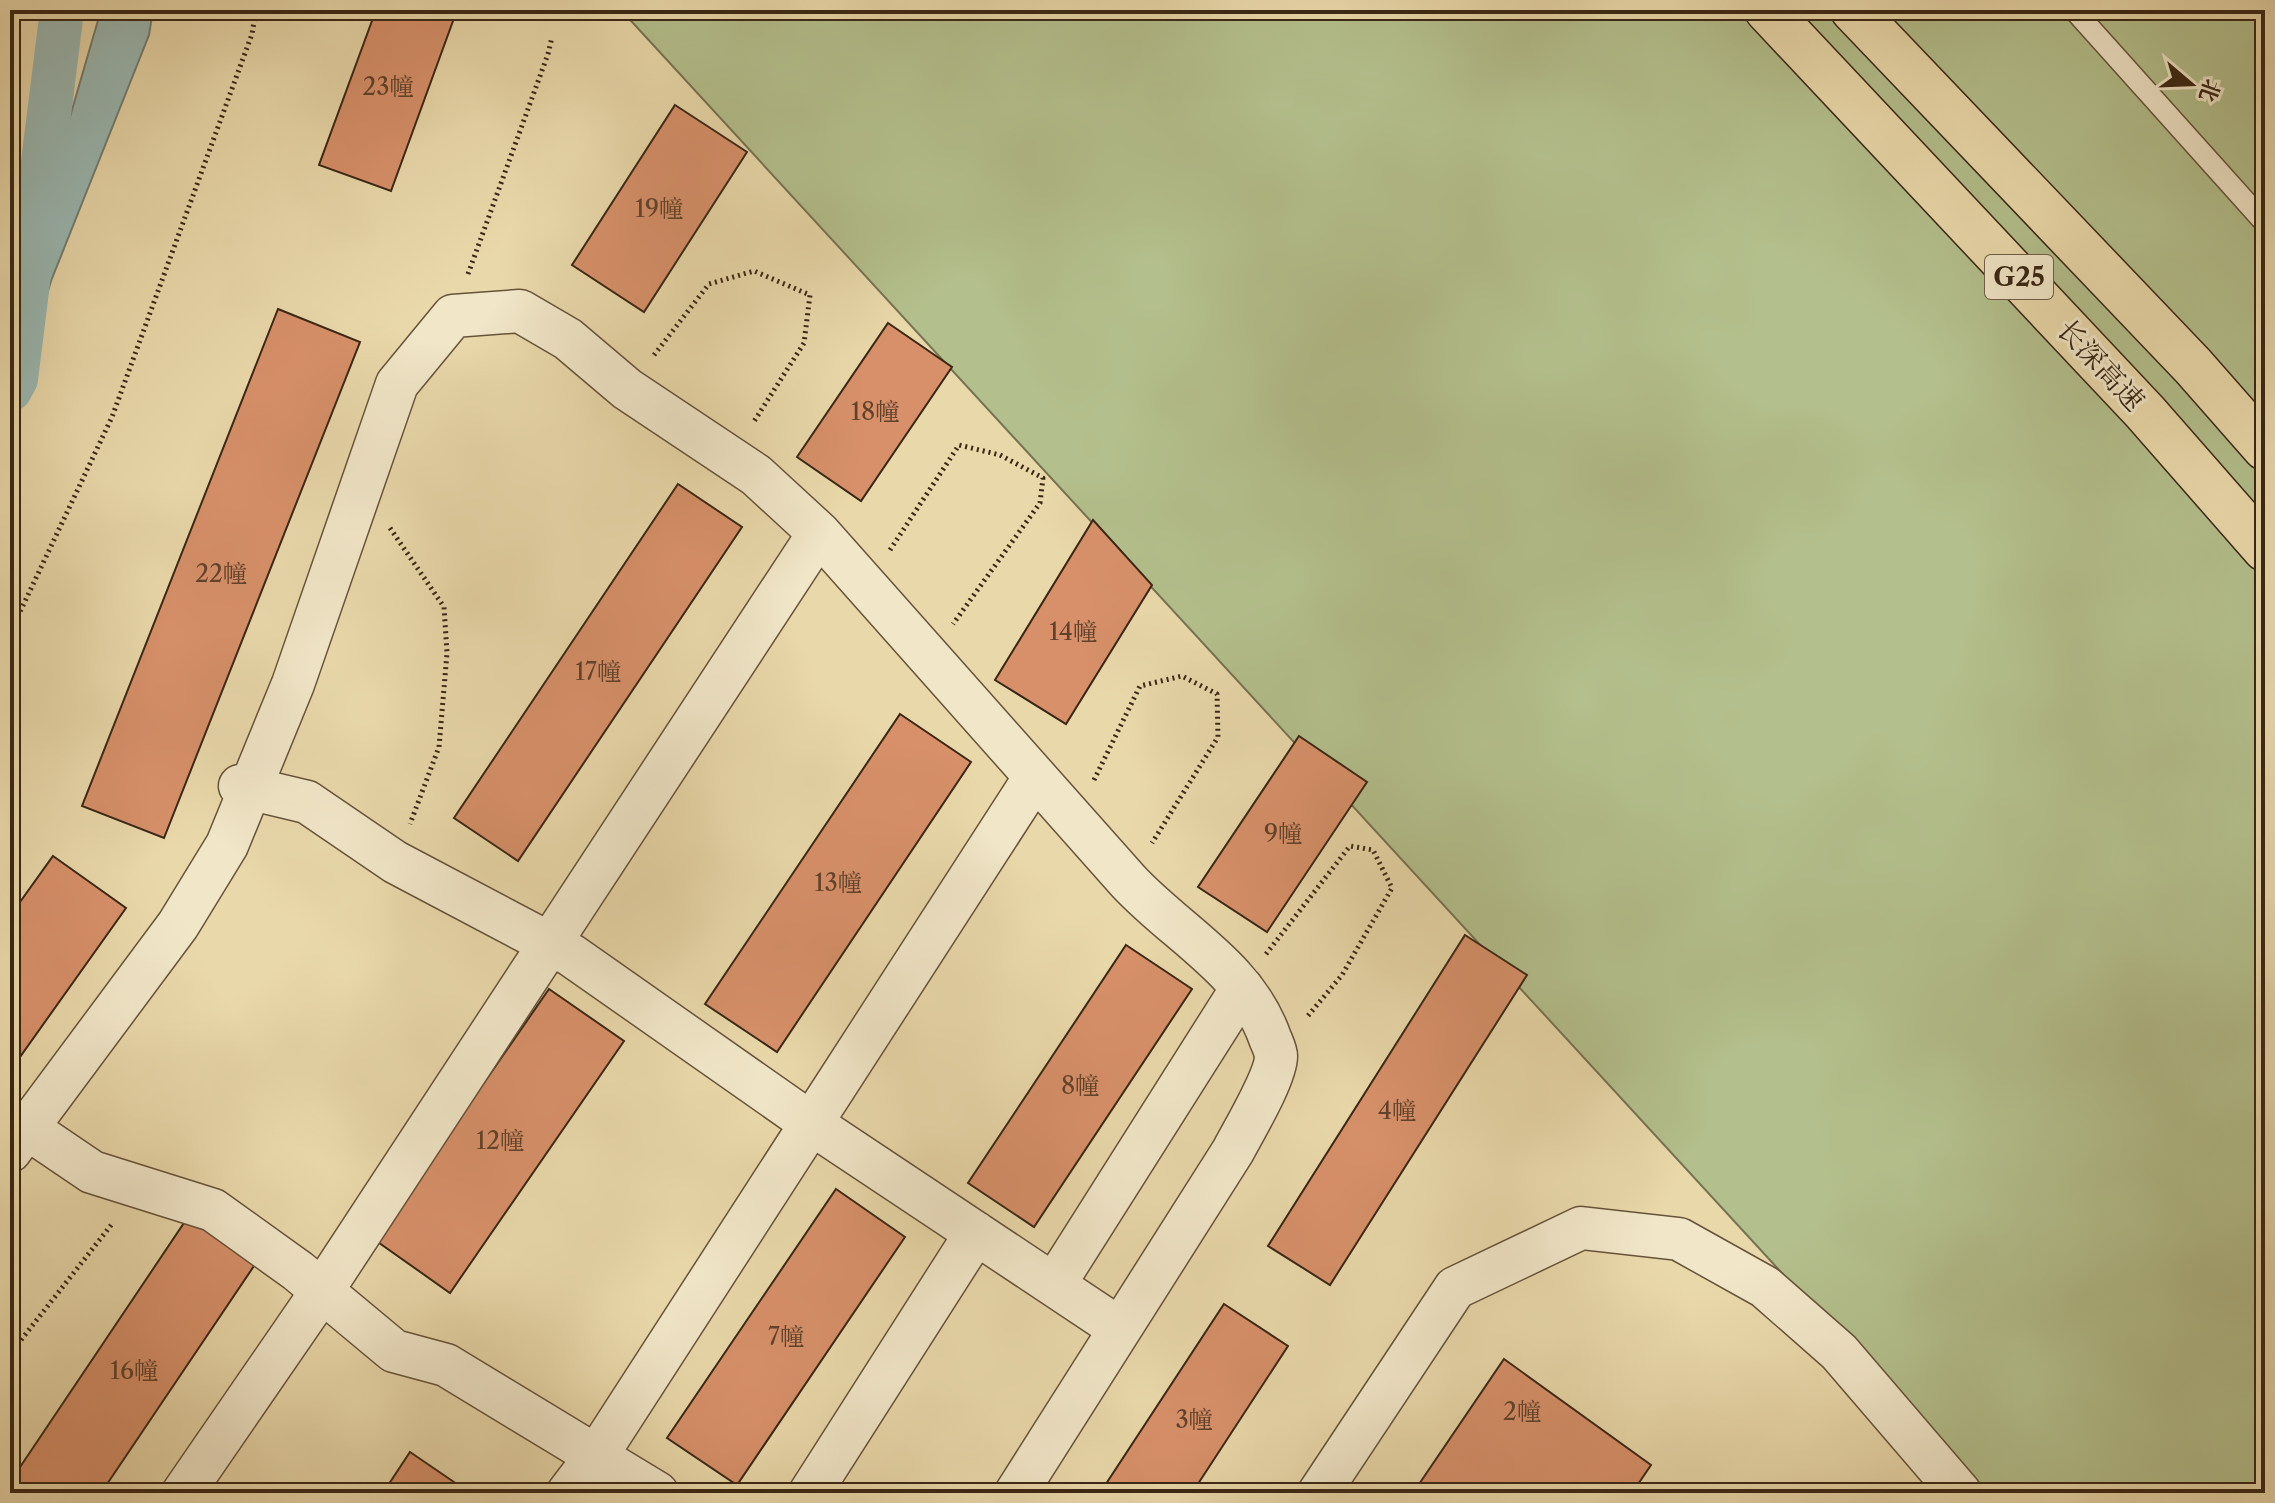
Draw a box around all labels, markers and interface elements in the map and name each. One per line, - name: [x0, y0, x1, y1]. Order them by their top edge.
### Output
- north arrow: [2151, 44, 2231, 124]
- house number: 23幢: [362, 72, 414, 101]
- text: 北: [2193, 76, 2226, 105]
- house number: 19幢: [635, 194, 683, 223]
- road number: G25: [1985, 255, 2053, 299]
- street label: 长深高速: [2050, 312, 2152, 418]
- house number: 18幢: [851, 397, 899, 426]
- house number: 22幢: [195, 559, 247, 588]
- house number: 14幢: [1049, 617, 1097, 646]
- house number: 17幢: [575, 657, 621, 686]
- house number: 9幢: [1264, 819, 1302, 848]
- house number: 13幢: [814, 868, 862, 897]
- house number: 8幢: [1061, 1071, 1099, 1100]
- house number: 4幢: [1378, 1096, 1416, 1125]
- house number: 12幢: [476, 1126, 524, 1155]
- house number: 7幢: [768, 1322, 804, 1351]
- house number: 16幢: [110, 1356, 158, 1385]
- house number: 2幢: [1503, 1397, 1541, 1426]
- house number: 3幢: [1175, 1405, 1213, 1434]

